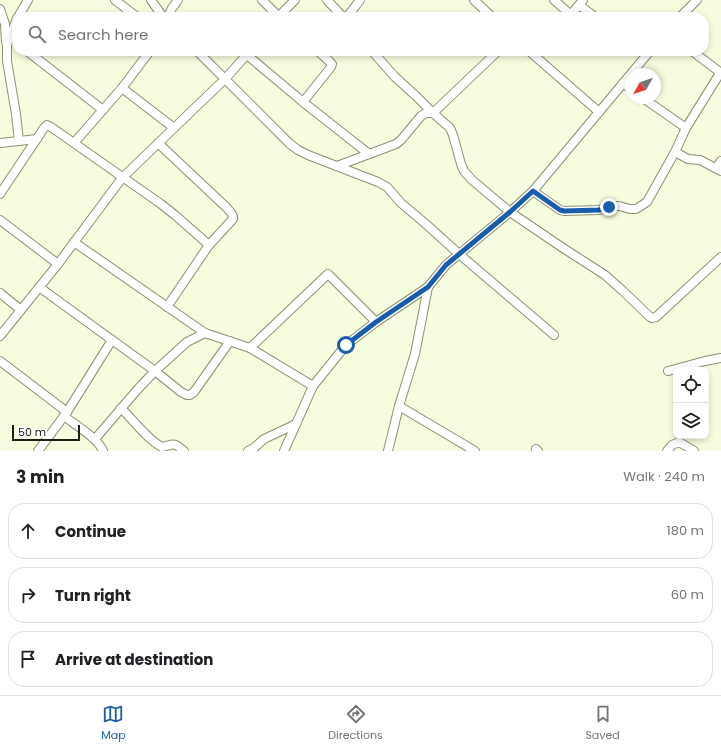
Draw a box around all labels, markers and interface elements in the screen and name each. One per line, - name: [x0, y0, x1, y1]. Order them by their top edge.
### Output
- search box: [12, 12, 709, 56]
- icon: search: [26, 23, 48, 45]
- text: Search here: [58, 24, 148, 45]
- north arrow: [625, 68, 661, 104]
- route end: [600, 198, 618, 216]
- route start: [337, 336, 355, 354]
- map controls: [673, 367, 709, 439]
- button: locate: [673, 367, 709, 403]
- button: layers: [673, 403, 709, 439]
- scale bar: [12, 423, 80, 442]
- text: 50 m: [18, 424, 46, 440]
- text: 3 min: [16, 465, 64, 489]
- text: Walk · 240 m: [623, 467, 705, 486]
- icon: ahead: [17, 520, 39, 542]
- text: Continue: [55, 521, 126, 542]
- text: 180 m: [667, 521, 704, 540]
- icon: right: [17, 584, 39, 606]
- text: Turn right: [55, 585, 131, 606]
- text: 60 m: [671, 585, 704, 604]
- icon: arrive: [17, 648, 39, 670]
- text: Arrive at destination: [55, 649, 213, 670]
- tab: Map: [101, 703, 126, 744]
- tab: Directions: [328, 703, 383, 744]
- tab: Saved: [585, 703, 620, 744]

